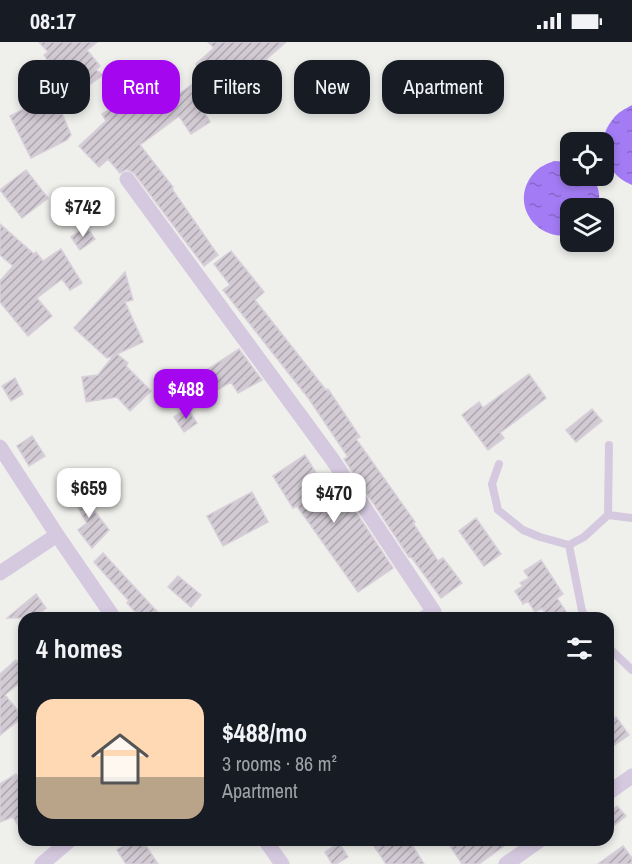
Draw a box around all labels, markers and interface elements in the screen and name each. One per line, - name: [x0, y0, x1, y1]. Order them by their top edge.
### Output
- text: 08:17: [30, 6, 76, 36]
- chip: Buy: [18, 60, 90, 114]
- chip: Rent: [102, 60, 180, 114]
- chip: Filters: [192, 60, 282, 114]
- chip: New: [294, 60, 370, 114]
- chip: Apartment: [382, 60, 504, 114]
- map controls: [560, 132, 614, 252]
- button: locate: [560, 132, 614, 186]
- pin: $742: [47, 187, 119, 238]
- text: $742: [65, 193, 101, 220]
- button: layers: [560, 198, 614, 252]
- pin: $488: [150, 369, 222, 420]
- text: $488: [168, 375, 204, 402]
- pin: $659: [53, 468, 125, 519]
- pin: $470: [298, 473, 370, 524]
- text: $659: [71, 474, 107, 501]
- text: $470: [316, 479, 352, 506]
- text: 4 homes: [36, 631, 123, 666]
- icon: filters: [563, 632, 596, 665]
- text: $488/mo: [222, 715, 307, 750]
- icon: home: [84, 723, 156, 795]
- text: 3 rooms · 86 m²: [222, 750, 337, 777]
- text: Apartment: [222, 777, 298, 804]

